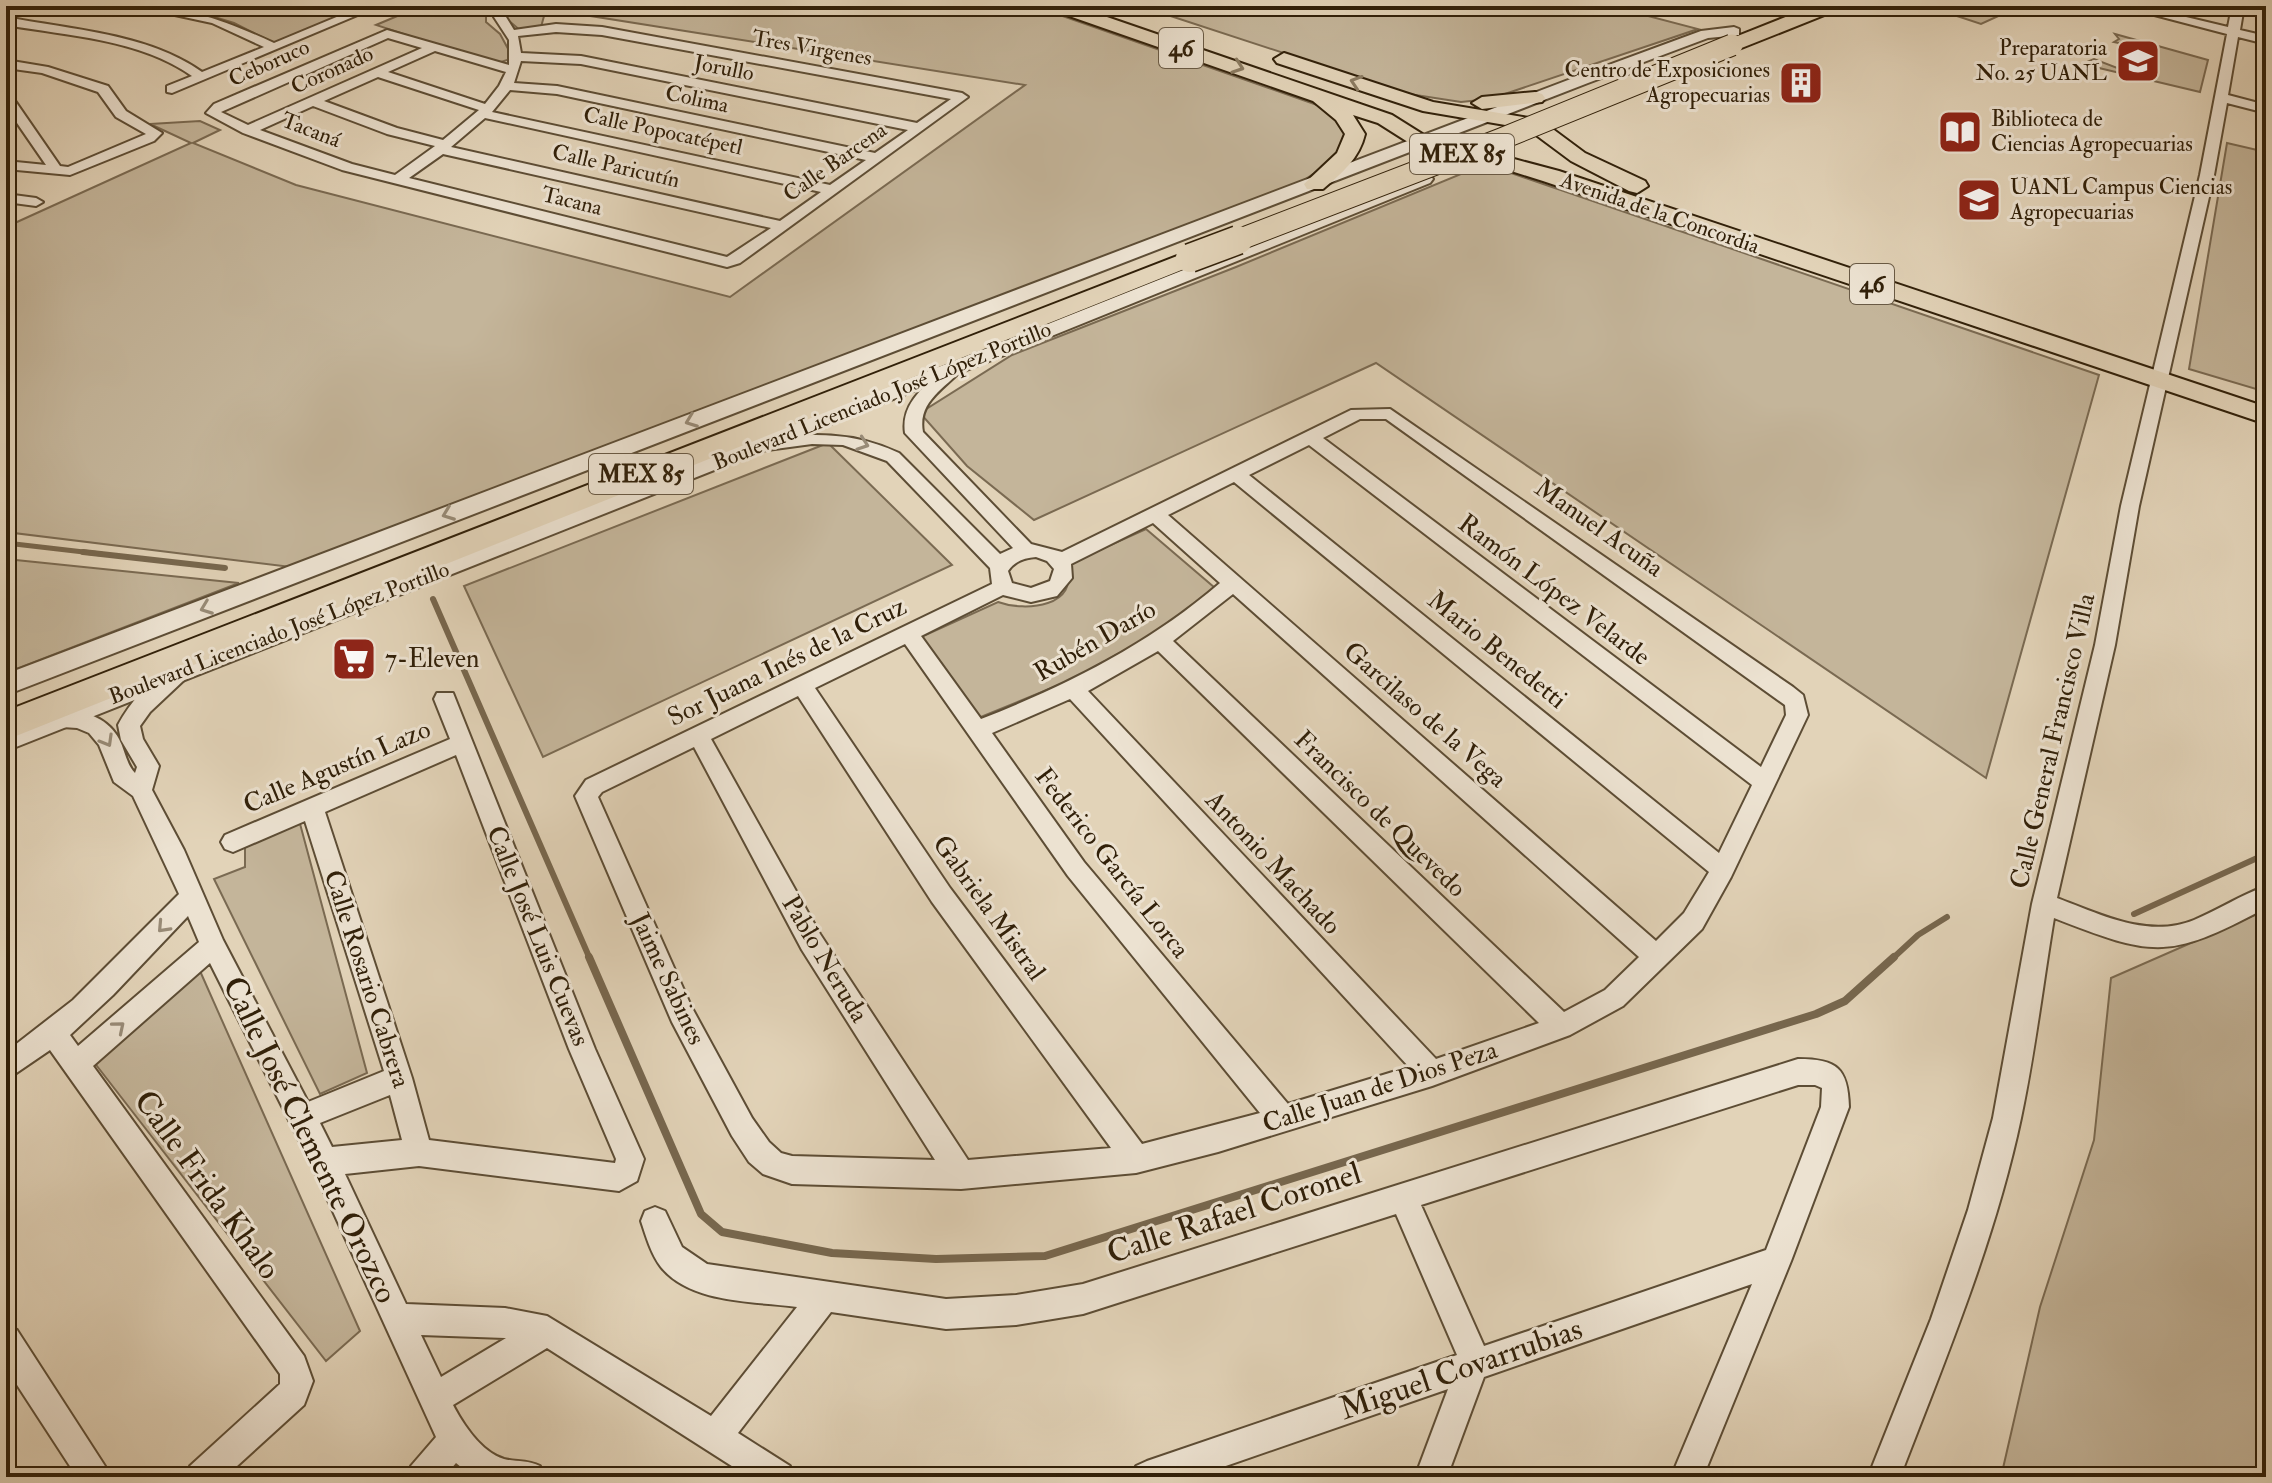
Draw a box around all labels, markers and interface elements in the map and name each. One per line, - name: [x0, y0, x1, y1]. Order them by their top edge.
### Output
- street label: Tres Virgenes: [750, 24, 874, 72]
- road number: 46: [1159, 28, 1203, 68]
- street label: Ceboruco: [224, 33, 314, 93]
- place label: Preparatoria No. 25 UANL: [1976, 34, 2108, 87]
- school or university icon: Preparatoria No. 25 UANL: [2114, 37, 2162, 85]
- street label: Coronado: [286, 39, 378, 101]
- street label: Jorullo: [691, 48, 756, 88]
- place label: Centro de Exposiciones Agropecuarias: [1564, 56, 1770, 110]
- one-way arrow: [1230, 58, 1244, 74]
- building icon: Centro de Exposiciones Agropecuarias: [1777, 59, 1825, 107]
- one-way arrow: [1350, 76, 1364, 92]
- street label: Colima: [663, 79, 732, 120]
- street label: Calle Popocatépetl: [581, 100, 745, 163]
- place label: Biblioteca de Ciencias Agropecuarias: [1991, 105, 2193, 159]
- street label: Tacaná: [277, 106, 345, 154]
- library icon: Biblioteca de Ciencias Agropecuarias: [1936, 108, 1984, 156]
- street label: Calle Barcena: [778, 116, 893, 208]
- road number: MEX 85: [1410, 134, 1514, 174]
- street label: Calle Paricutín: [550, 138, 682, 194]
- street label: Avenida de la Concordia: [1556, 165, 1764, 261]
- place label: UANL Campus Ciencias Agropecuarias: [2009, 173, 2232, 227]
- school or university icon: UANL Campus Ciencias Agropecuarias: [1955, 176, 2003, 224]
- street label: Tacana: [539, 180, 606, 222]
- road number: 46: [1850, 264, 1894, 304]
- street label: Boulevard Licenciado José López Portillo: [709, 315, 1056, 478]
- one-way arrow: [685, 411, 699, 428]
- one-way arrow: [855, 435, 869, 451]
- road number: MEX 85: [589, 454, 693, 494]
- street label: Manuel Acuña: [1528, 472, 1670, 584]
- one-way arrow: [442, 504, 456, 521]
- street label: Ramón López Velarde: [1451, 507, 1656, 673]
- street label: Boulevard Licenciado José López Portillo: [105, 555, 454, 712]
- street label: Mario Benedetti: [1421, 584, 1573, 716]
- street label: Sor Juana Inés de la Cruz: [662, 590, 912, 734]
- street label: Calle General Francisco Villa: [2003, 590, 2103, 892]
- street label: Rubén Darío: [1029, 593, 1161, 689]
- one-way arrow: [200, 598, 214, 615]
- supermarket icon: 7-Eleven: [330, 635, 378, 683]
- street label: Garcilaso de la Vega: [1337, 635, 1514, 795]
- place label: 7-Eleven: [385, 643, 479, 675]
- street label: Calle Agustín Lazo: [239, 713, 435, 821]
- street label: Francisco de Quevedo: [1287, 724, 1473, 904]
- one-way arrow: [97, 733, 112, 747]
- street label: Federico García Lorca: [1028, 761, 1197, 965]
- street label: Antonio Machado: [1198, 784, 1348, 941]
- street label: Calle José Luis Cuevas: [479, 821, 597, 1051]
- street label: Gabriela Mistral: [926, 829, 1053, 987]
- street label: Calle Rosario Cabrera: [317, 866, 417, 1092]
- street label: Pablo Neruda: [775, 890, 876, 1029]
- street label: Jaime Sabines: [623, 907, 713, 1050]
- one-way arrow: [158, 918, 173, 932]
- street label: Calle José Clemente Orozco: [213, 970, 407, 1310]
- one-way arrow: [110, 1022, 125, 1037]
- street label: Calle Juan de Dios Peza: [1259, 1034, 1502, 1140]
- street label: Calle Frida Khalo: [125, 1083, 289, 1287]
- street label: Calle Rafael Coronel: [1102, 1153, 1366, 1273]
- street label: Miguel Covarrubias: [1334, 1309, 1588, 1429]

